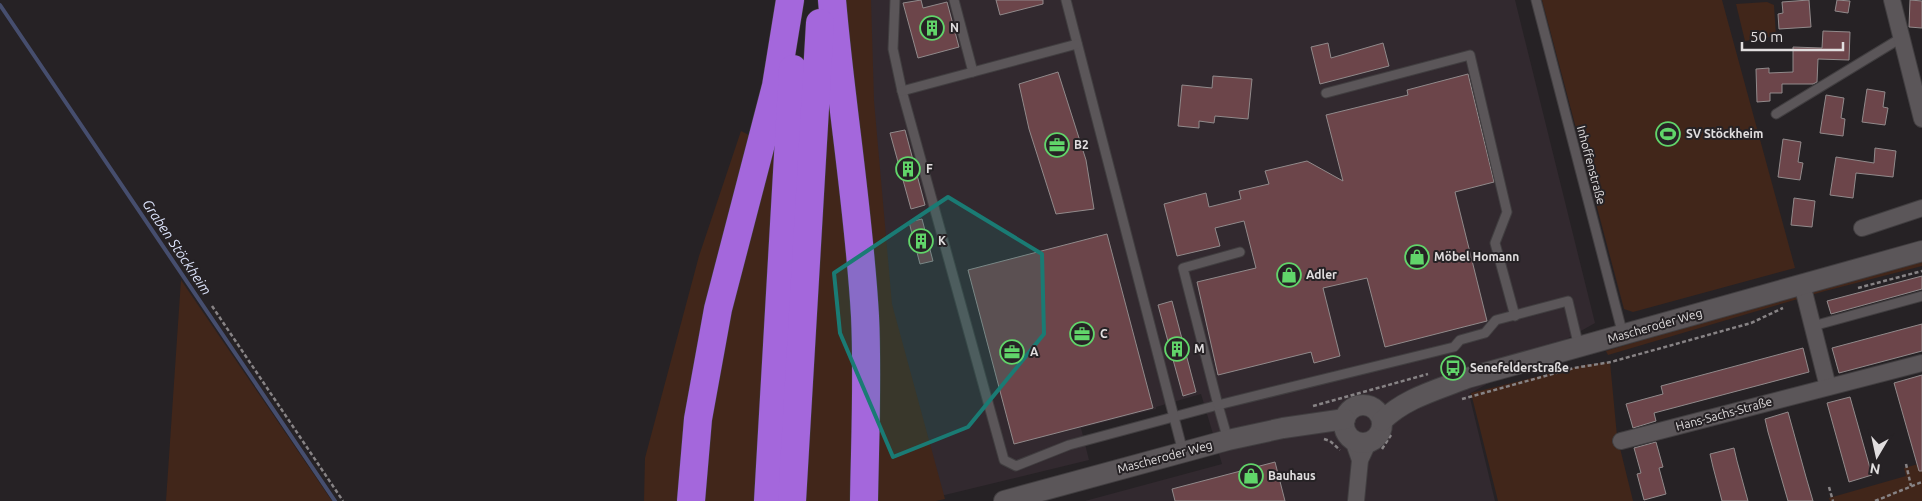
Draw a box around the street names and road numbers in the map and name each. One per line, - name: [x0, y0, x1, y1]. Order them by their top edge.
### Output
- street label: Inhoffenstraße: [1575, 124, 1608, 206]
- street label: Mascheroder Weg: [1606, 306, 1704, 345]
- street label: Hans-Sachs-Straße: [1674, 394, 1773, 433]
- street label: Mascheroder Weg: [1116, 438, 1214, 475]

